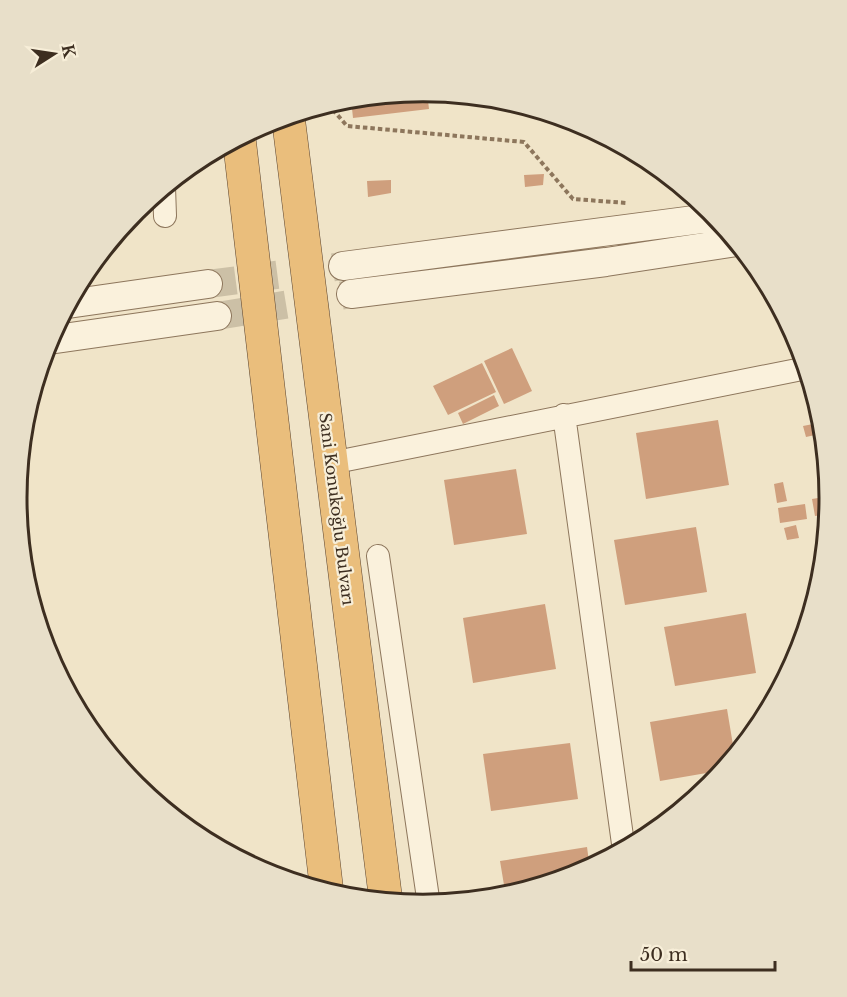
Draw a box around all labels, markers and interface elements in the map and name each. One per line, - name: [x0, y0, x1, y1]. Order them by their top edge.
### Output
- north arrow: [24, 24, 84, 84]
- text: K: [58, 42, 80, 60]
- street label: Sani Konukoğlu Bulvarı: [315, 412, 359, 607]
- scale bar: [631, 934, 775, 972]
- text: 50 m: [640, 944, 688, 966]

